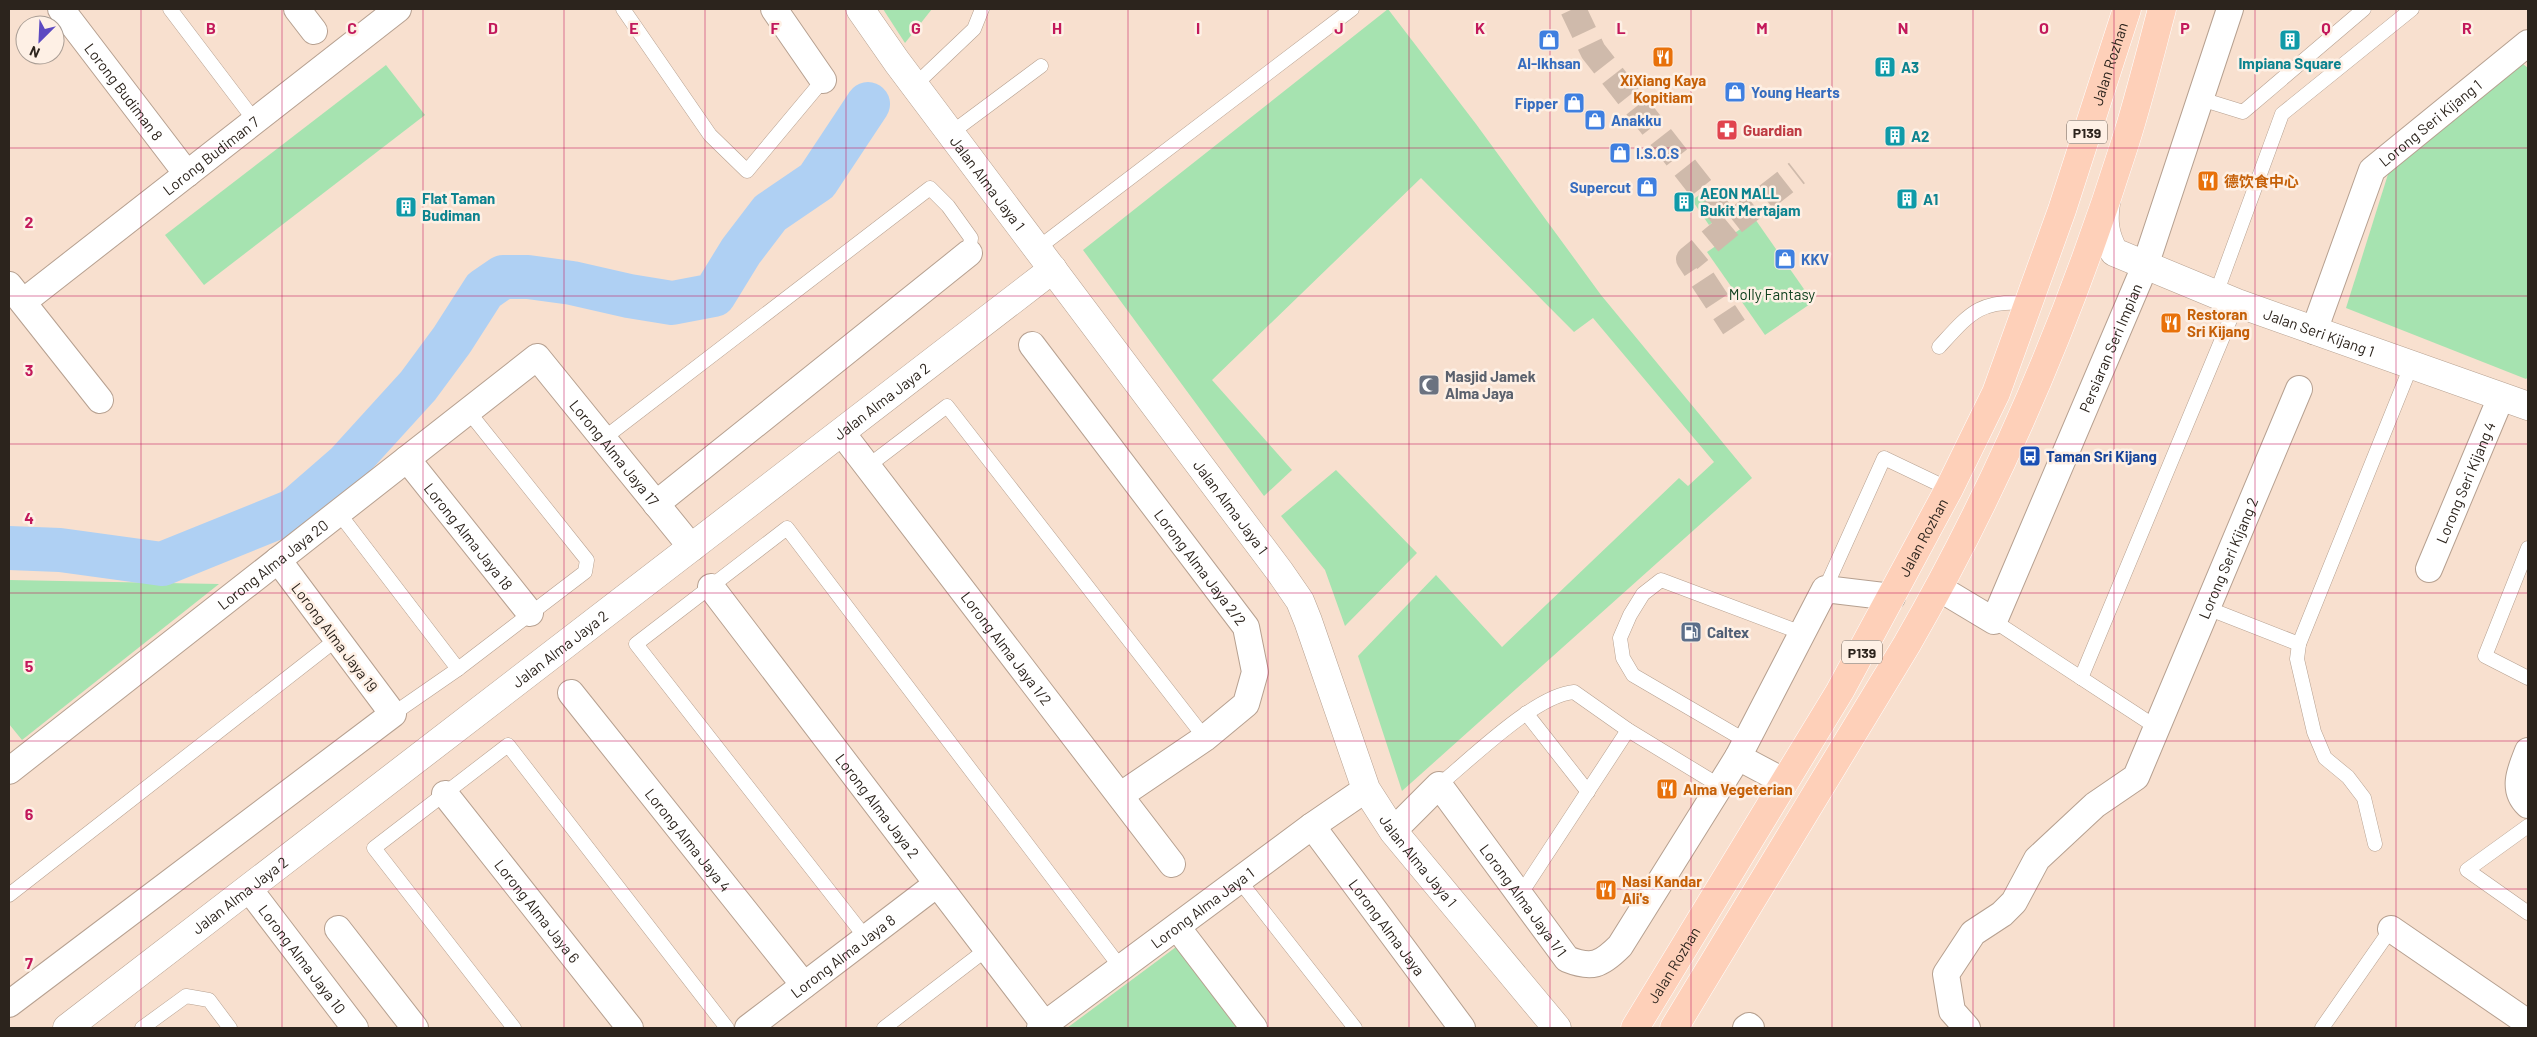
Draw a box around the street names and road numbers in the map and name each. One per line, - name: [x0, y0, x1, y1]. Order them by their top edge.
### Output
- street label: Jalan Rozhan: [2087, 20, 2131, 108]
- street label: Lorong Budiman 8: [81, 39, 167, 144]
- street label: Lorong Seri Kijang 1: [2375, 76, 2485, 170]
- street label: Lorong Budiman 7: [159, 112, 262, 199]
- road number: P139: [2067, 120, 2107, 144]
- street label: Jalan Alma Jaya 1: [947, 132, 1029, 234]
- street label: Persiaran Seri Impian: [2075, 281, 2146, 415]
- street label: Jalan Seri Kijang 1: [2261, 304, 2377, 360]
- street label: Jalan Alma Jaya 2: [830, 358, 933, 443]
- street label: Lorong Alma Jaya 17: [566, 396, 663, 509]
- street label: Lorong Seri Kijang 4: [2432, 419, 2499, 546]
- street label: Jalan Alma Jaya 1: [1190, 456, 1272, 558]
- street label: Lorong Alma Jaya 18: [421, 479, 517, 593]
- street label: Jalan Rozhan: [1894, 495, 1951, 580]
- street label: Lorong Seri Kijang 2: [2194, 495, 2261, 622]
- street label: Lorong Alma Jaya 2/2: [1151, 506, 1250, 629]
- street label: Lorong Alma Jaya 20: [214, 515, 331, 613]
- street label: Lorong Alma Jaya 19: [288, 579, 382, 695]
- street label: Lorong Alma Jaya 1/2: [958, 588, 1056, 708]
- street label: Jalan Alma Jaya 2: [508, 606, 611, 691]
- road number: P139: [1842, 640, 1882, 664]
- street label: Lorong Alma Jaya 2: [832, 750, 923, 862]
- street label: Lorong Alma Jaya 4: [642, 785, 735, 895]
- street label: Jalan Alma Jaya 1: [1376, 811, 1461, 910]
- street label: Lorong Alma Jaya 1/1: [1476, 840, 1571, 960]
- street label: Jalan Alma Jaya 2: [188, 853, 291, 938]
- street label: Lorong Alma Jaya 6: [491, 856, 584, 966]
- street label: Lorong Alma Jaya 1: [1147, 863, 1257, 952]
- street label: Lorong Alma Jaya: [1345, 875, 1429, 979]
- street label: Lorong Alma Jaya 10: [255, 901, 350, 1017]
- street label: Lorong Alma Jaya 8: [787, 910, 898, 1001]
- street label: Jalan Rozhan: [1643, 923, 1704, 1006]

